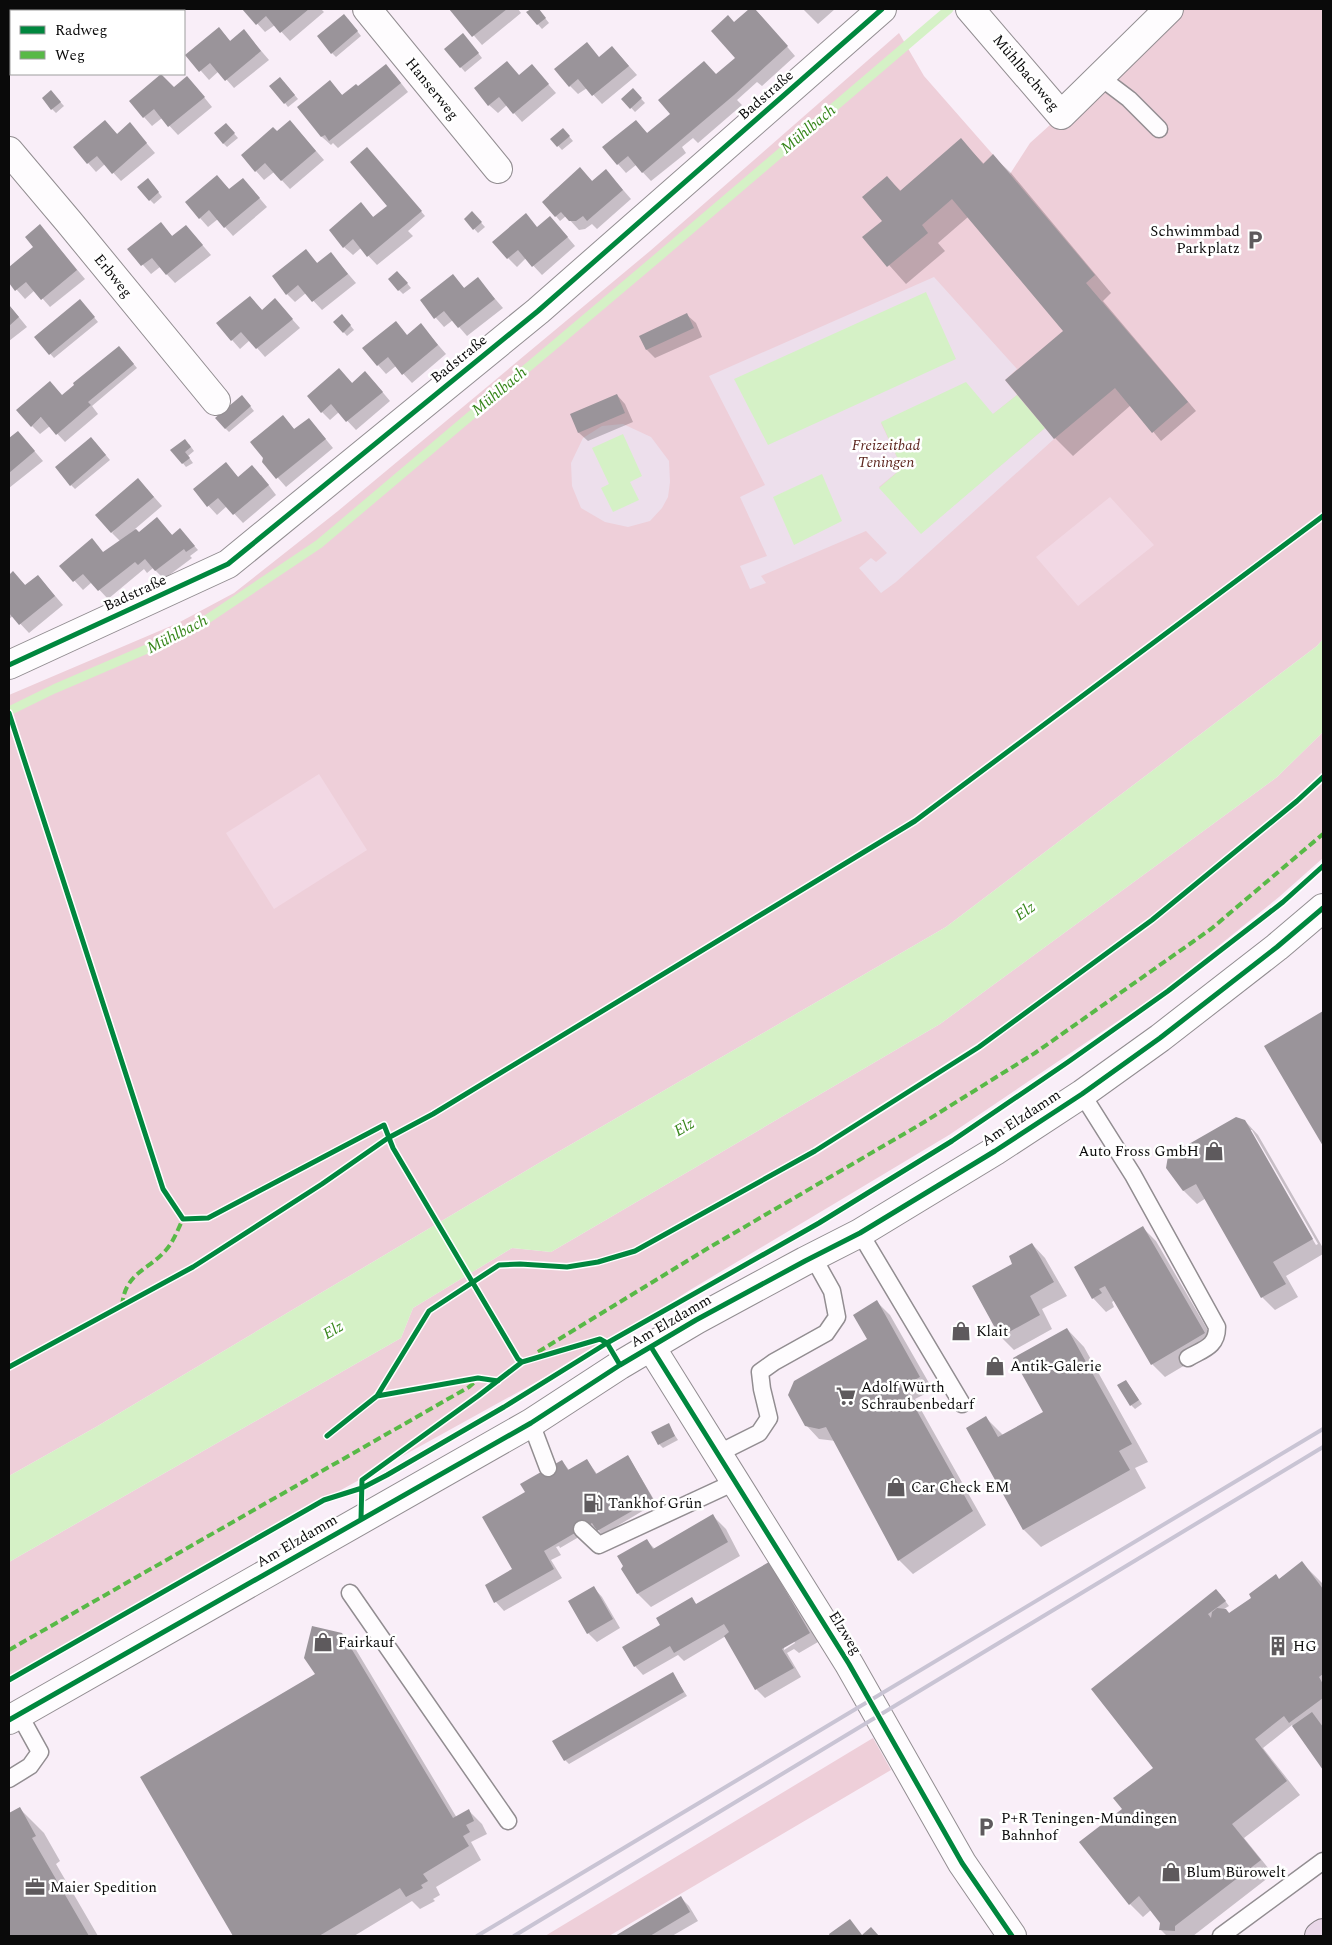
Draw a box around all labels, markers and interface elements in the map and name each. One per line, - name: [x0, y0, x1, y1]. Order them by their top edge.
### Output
- legend: [10, 10, 185, 75]
- text: Radweg: [55, 19, 108, 42]
- street label: Mühlbachweg: [987, 30, 1065, 116]
- text: Weg: [55, 44, 85, 67]
- street label: Hanserweg: [400, 53, 464, 125]
- street label: Badstraße: [733, 64, 799, 126]
- water label: Mühlbach: [775, 99, 841, 159]
- place label: Schwimmbad Parkplatz: [1150, 220, 1240, 260]
- parking icon: Schwimmbad Parkplatz: [1244, 229, 1266, 251]
- street label: Erbweg: [88, 249, 138, 303]
- street label: Badstraße: [426, 329, 492, 389]
- water label: Mühlbach: [466, 361, 532, 421]
- park label: Freizeitbad Teningen: [852, 434, 920, 474]
- street label: Badstraße: [100, 568, 170, 618]
- water label: Mühlbach: [142, 608, 212, 660]
- water label: Elz: [1010, 895, 1040, 927]
- street label: Am Elzdamm: [977, 1084, 1065, 1152]
- water label: Elz: [669, 1111, 699, 1143]
- place label: Auto Fross GmbH: [1078, 1140, 1199, 1163]
- shop icon: Auto Fross GmbH: [1203, 1140, 1225, 1162]
- street label: Am Elzdamm: [626, 1288, 716, 1354]
- water label: Elz: [318, 1314, 348, 1346]
- shop icon: Klait: [950, 1320, 972, 1342]
- place label: Klait: [976, 1320, 1008, 1343]
- shop icon: Antik-Galerie: [984, 1355, 1006, 1377]
- place label: Antik-Galerie: [1010, 1355, 1102, 1378]
- place label: Adolf Würth Schraubenbedarf: [861, 1376, 976, 1416]
- supermarket icon: Adolf Würth Schraubenbedarf: [835, 1385, 857, 1407]
- shop icon: Car Check EM: [885, 1476, 907, 1498]
- place label: Car Check EM: [911, 1476, 1009, 1499]
- fuel station icon: Tankhof Grün: [582, 1492, 604, 1514]
- place label: Tankhof Grün: [608, 1492, 702, 1515]
- street label: Am Elzdamm: [252, 1508, 342, 1574]
- street label: Elzweg: [822, 1606, 868, 1660]
- shop icon: Fairkauf: [312, 1631, 334, 1653]
- place label: Fairkauf: [338, 1631, 396, 1654]
- building icon: HG: [1267, 1635, 1289, 1657]
- place label: HG: [1293, 1635, 1317, 1658]
- place label: P+R Teningen-Mundingen Bahnhof: [1001, 1807, 1178, 1847]
- parking icon: P+R Teningen-Mundingen Bahnhof: [975, 1816, 997, 1838]
- shop icon: Blum Bürowelt: [1160, 1861, 1182, 1883]
- place label: Blum Bürowelt: [1186, 1861, 1286, 1884]
- office icon: Maier Spedition: [24, 1876, 46, 1898]
- place label: Maier Spedition: [50, 1876, 157, 1899]

